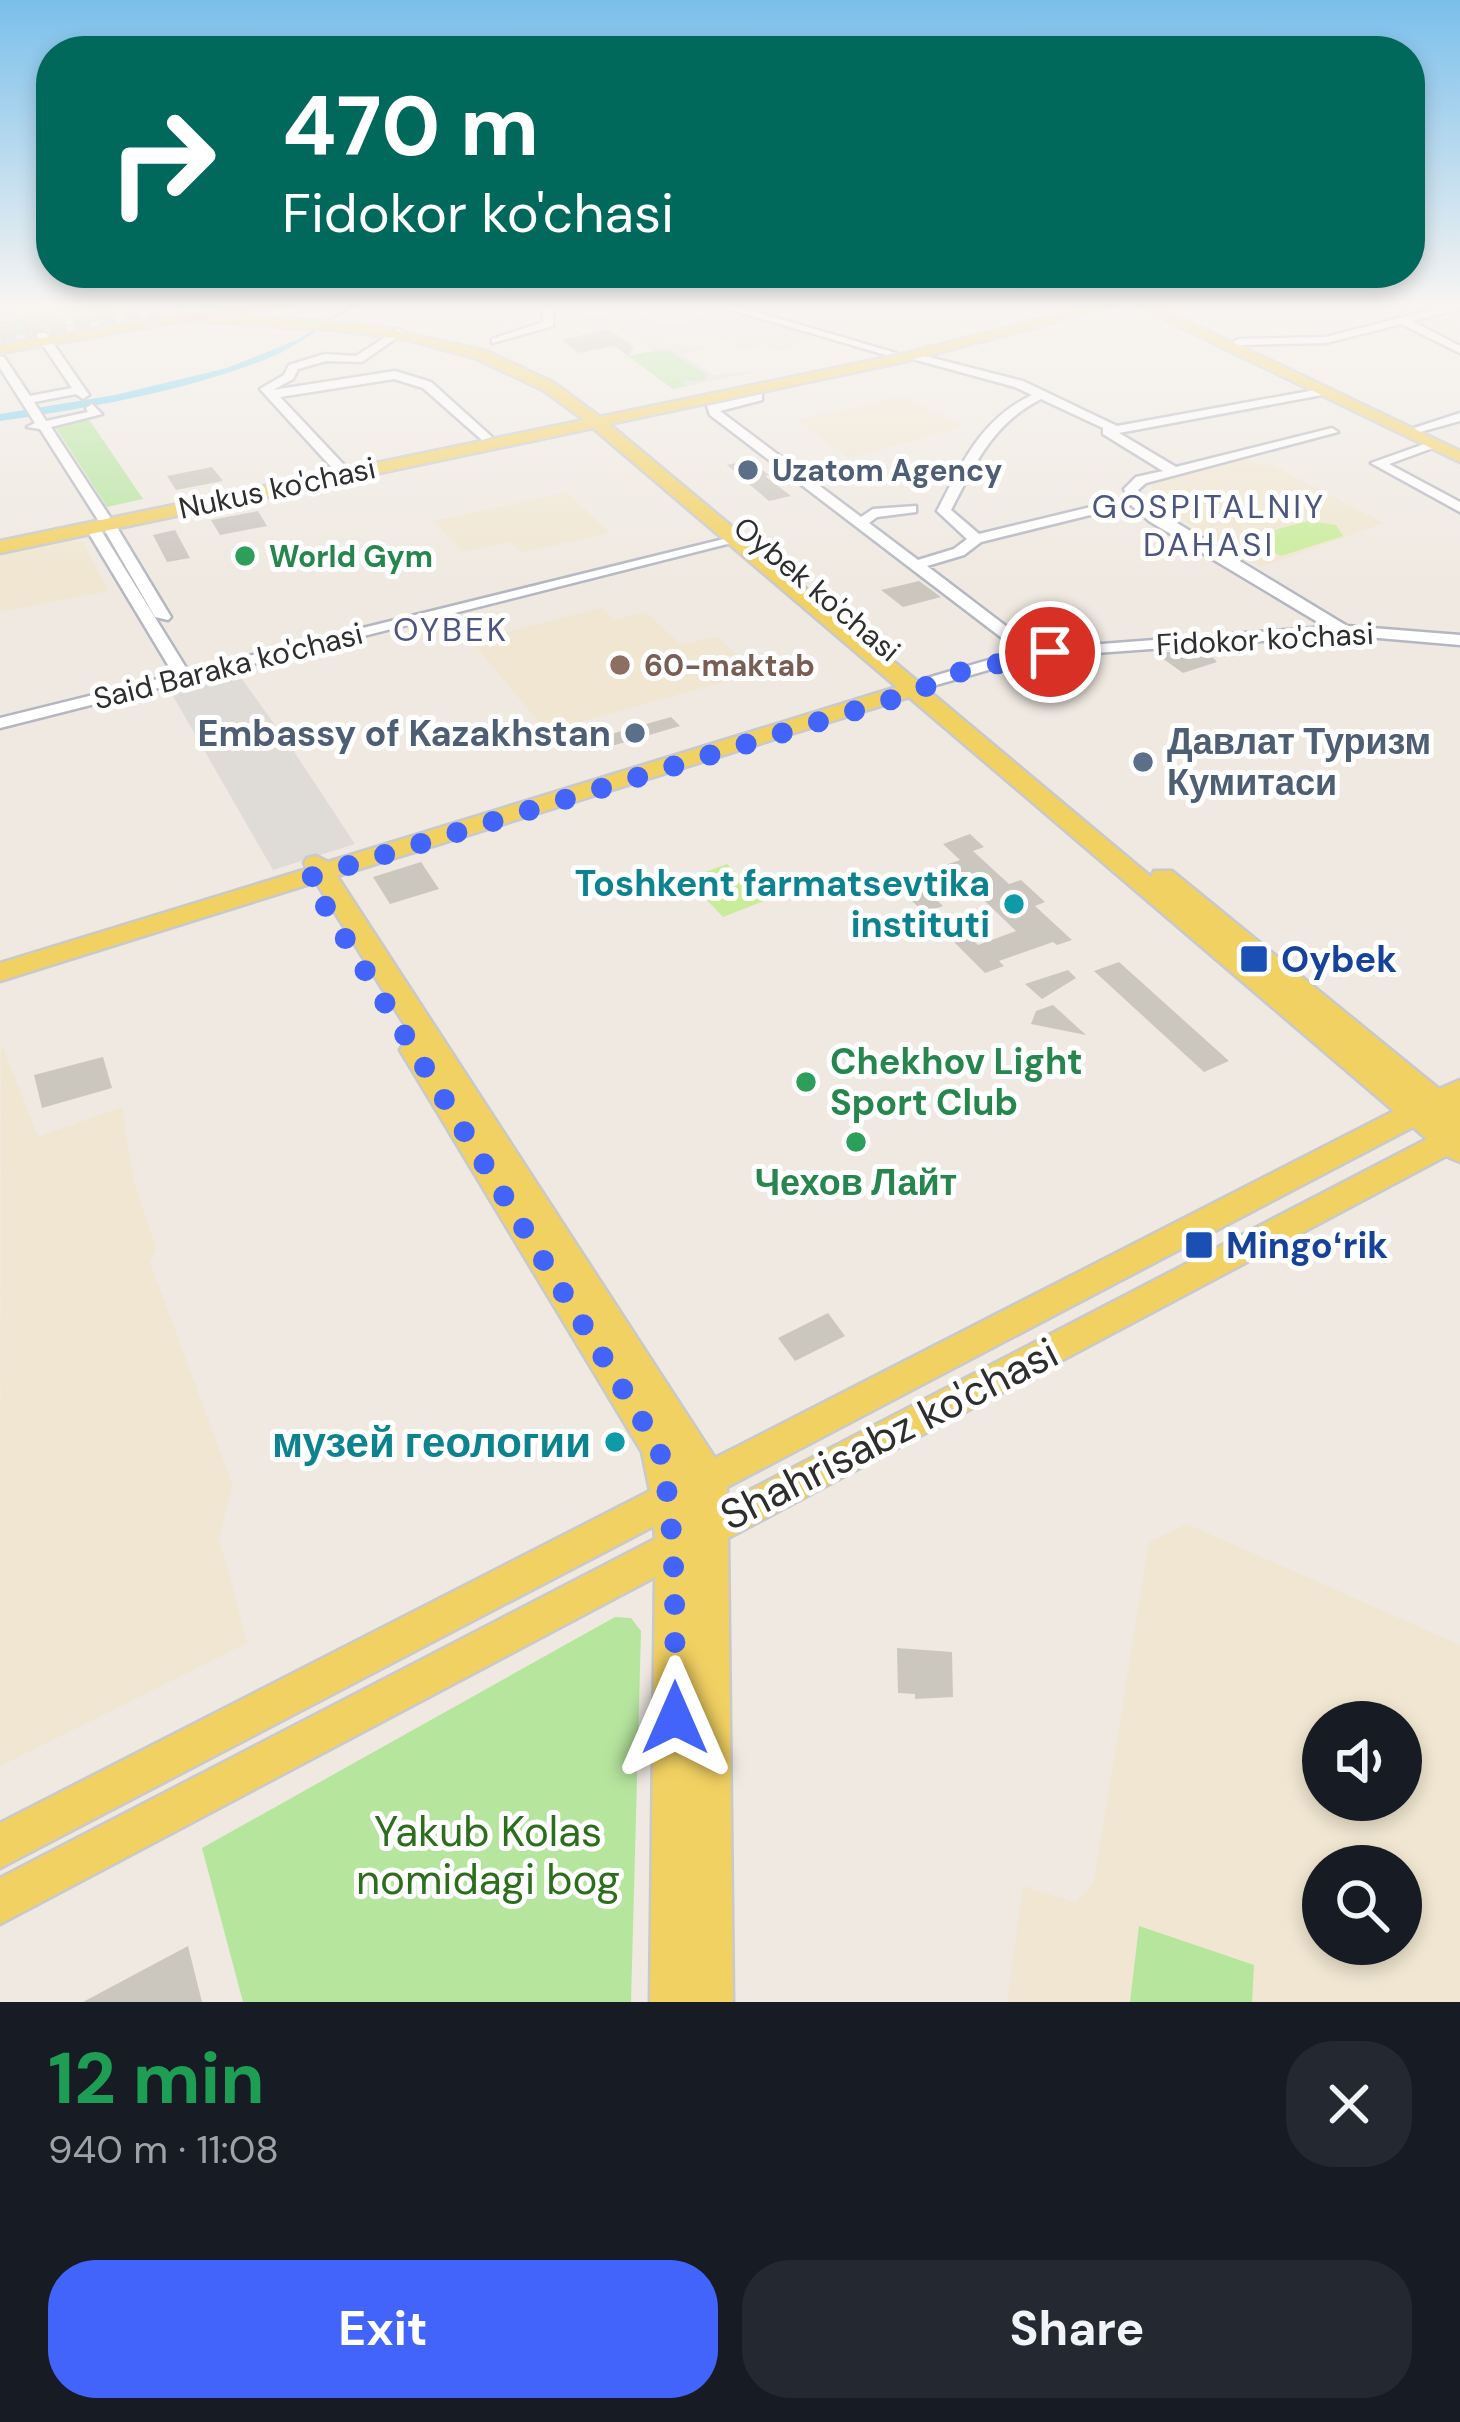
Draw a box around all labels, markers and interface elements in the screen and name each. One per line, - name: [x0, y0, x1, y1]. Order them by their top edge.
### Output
- text: 470 m: [282, 72, 539, 181]
- icon: right: [84, 84, 240, 240]
- text: Fidokor ko'chasi: [282, 178, 674, 249]
- street label: Nukus ko'chasi: [175, 448, 379, 528]
- place label: Uzatom Agency: [772, 451, 1002, 490]
- marker: Uzatom Agency: [735, 457, 761, 483]
- district label: GOSPITALNIY DAHASI: [1092, 485, 1326, 566]
- street label: Oybek ko'chasi: [726, 508, 908, 670]
- place label: World Gym: [269, 537, 433, 576]
- marker: World Gym: [232, 543, 258, 569]
- pin: [999, 601, 1101, 703]
- district label: OYBEK: [393, 608, 509, 651]
- street label: Said Baraka ko'chasi: [89, 614, 367, 718]
- street label: Fidokor ko'chasi: [1155, 614, 1375, 664]
- icon: arrive: [1017, 619, 1083, 685]
- place label: 60-maktab: [644, 646, 815, 685]
- marker: 60-maktab: [607, 652, 633, 678]
- place label: Embassy of Kazakhstan: [198, 710, 611, 757]
- place label: Давлат Туризм Кумитаси: [1167, 718, 1431, 806]
- marker: Embassy of Kazakhstan: [622, 720, 648, 746]
- marker: Давлат Туризм Кумитаси: [1130, 749, 1156, 775]
- place label: Toshkent farmatsevtika instituti: [575, 860, 990, 948]
- marker: Toshkent farmatsevtika instituti: [1001, 891, 1027, 917]
- place label: Oybek: [1281, 936, 1397, 983]
- marker: Oybek: [1238, 943, 1270, 975]
- place label: Chekhov Light Sport Club: [830, 1038, 1083, 1126]
- marker: Chekhov Light Sport Club: [793, 1069, 819, 1095]
- marker: Чехов Лайт: [843, 1129, 869, 1155]
- place label: Чехов Лайт: [755, 1159, 957, 1206]
- place label: Mingoʻrik: [1226, 1222, 1388, 1269]
- marker: Mingoʻrik: [1183, 1229, 1215, 1261]
- street label: Shahrisabz ko'chasi: [711, 1325, 1067, 1543]
- place label: музей геологии: [272, 1415, 591, 1470]
- marker: музей геологии: [602, 1429, 628, 1455]
- position arrow: [612, 1655, 738, 1781]
- map controls: [1302, 1701, 1422, 1965]
- button: sound: [1302, 1701, 1422, 1821]
- park label: Yakub Kolas nomidagi bog: [356, 1804, 620, 1907]
- button: search: [1302, 1845, 1422, 1965]
- text: 12 min: [48, 2032, 265, 2125]
- button: close: [1286, 2041, 1412, 2167]
- text: 940 m · 11:08: [48, 2124, 279, 2175]
- button: Exit: [48, 2260, 718, 2398]
- button: Share: [742, 2260, 1412, 2398]

